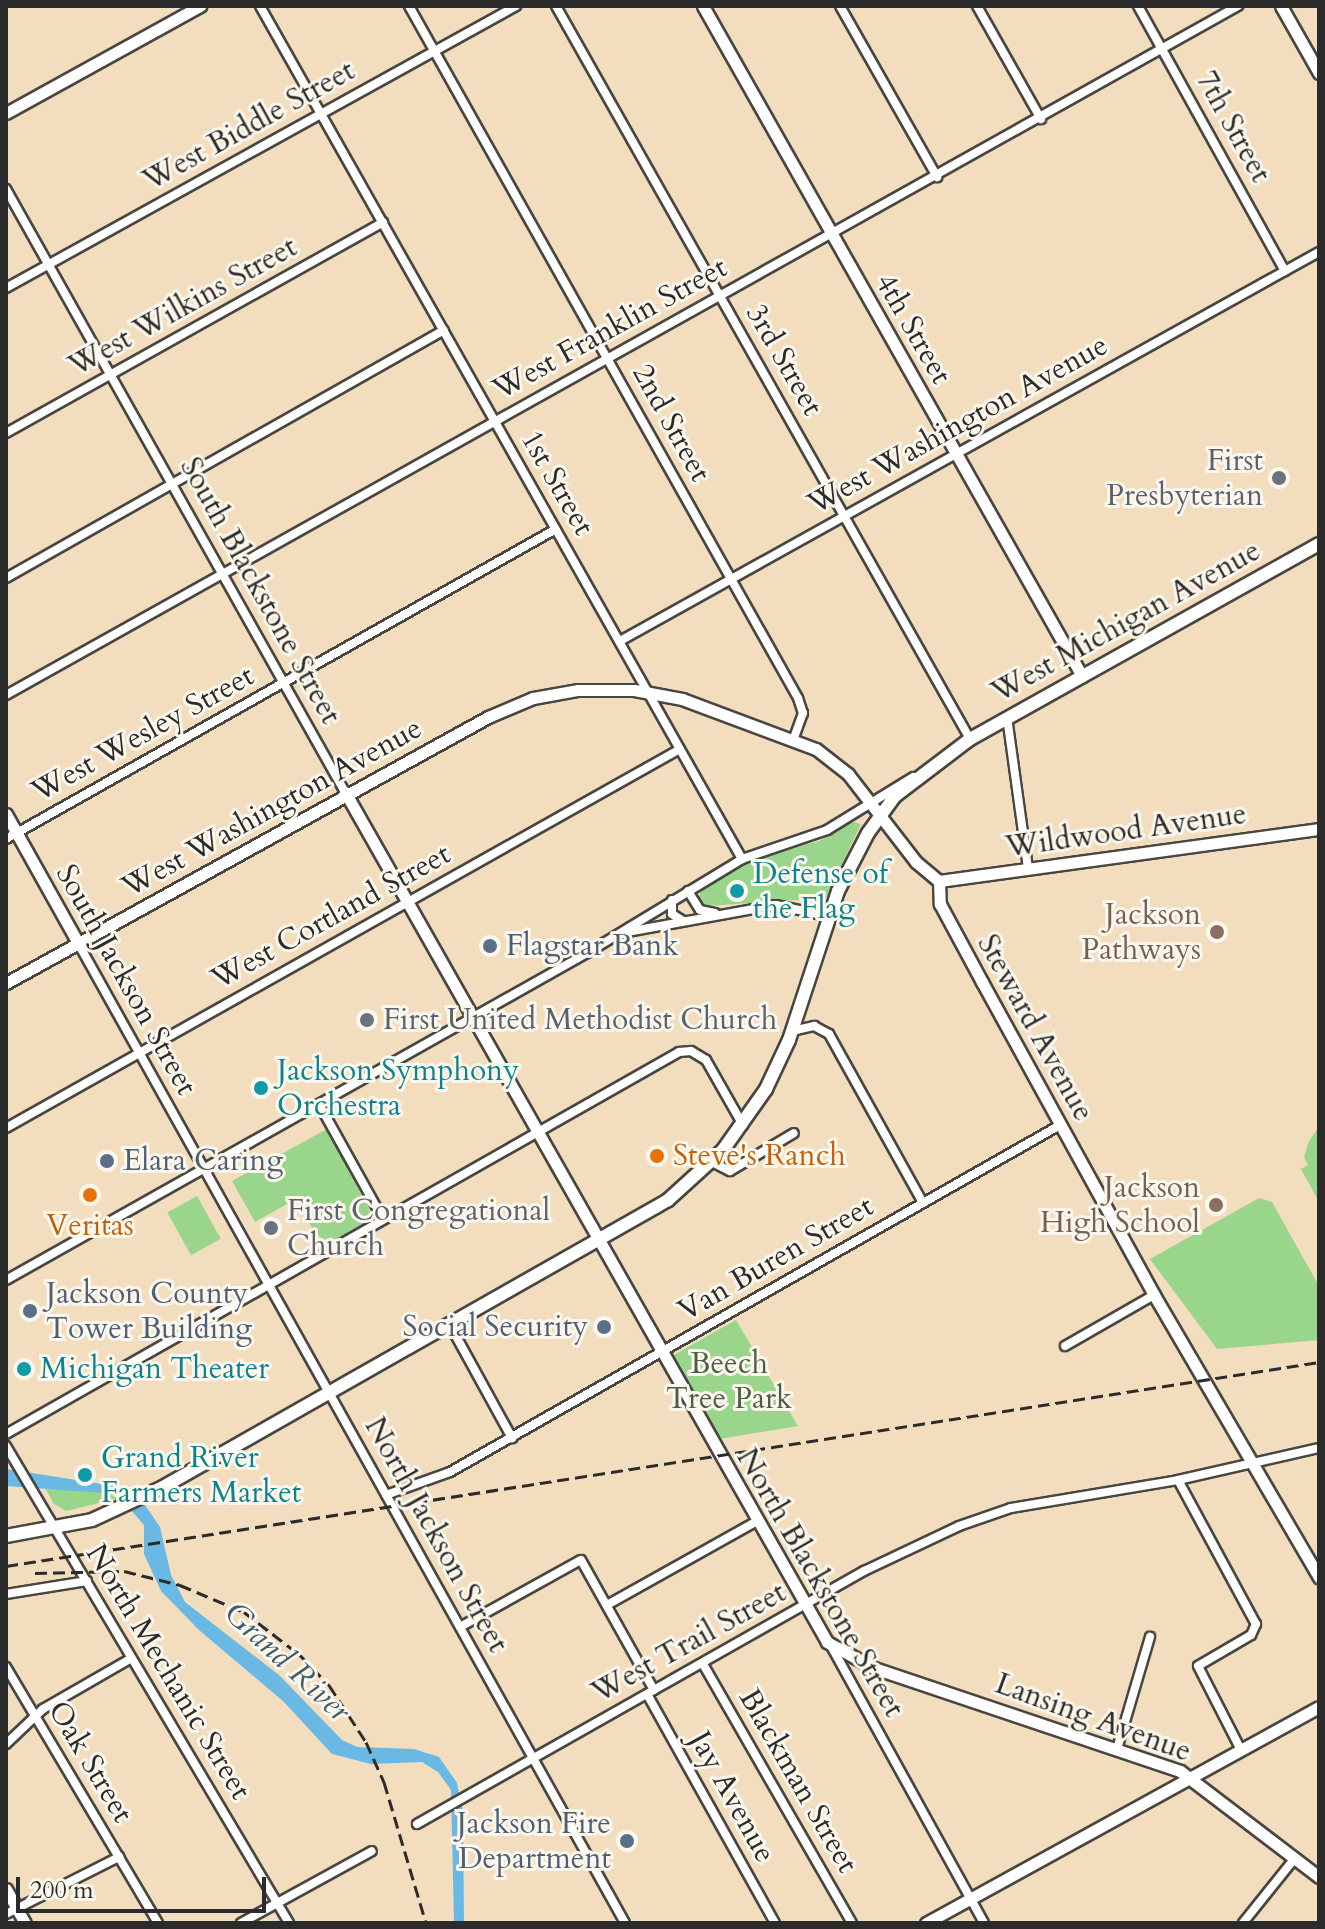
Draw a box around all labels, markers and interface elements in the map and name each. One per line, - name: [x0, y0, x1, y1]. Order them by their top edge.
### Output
- street label: West Biddle Street: [137, 53, 361, 199]
- street label: 7th Street: [1188, 65, 1278, 189]
- street label: West Wilkins Street: [63, 229, 303, 385]
- street label: West Franklin Street: [487, 250, 733, 408]
- street label: 4th Street: [867, 267, 959, 391]
- street label: 3rd Street: [738, 298, 830, 422]
- street label: West Washington Avenue: [802, 327, 1114, 523]
- street label: 2nd Street: [624, 358, 718, 488]
- street label: 1st Street: [513, 424, 601, 542]
- place label: First Presbyterian: [1106, 443, 1263, 514]
- street label: South Blackstone Street: [172, 451, 348, 731]
- marker: First Presbyterian: [1270, 469, 1288, 487]
- street label: West Michigan Avenue: [985, 533, 1267, 711]
- street label: West Wesley Street: [26, 658, 260, 810]
- street label: West Washington Avenue: [116, 710, 428, 906]
- street label: Wildwood Avenue: [1003, 796, 1249, 866]
- street label: West Cortland Street: [205, 836, 457, 998]
- place label: Defense of the Flag: [753, 856, 888, 926]
- street label: South Jackson Street: [48, 858, 204, 1102]
- marker: Defense of the Flag: [728, 882, 746, 900]
- place label: Jackson Pathways: [1081, 897, 1201, 968]
- marker: Jackson Pathways: [1208, 923, 1226, 941]
- place label: Flagstar Bank: [506, 928, 678, 964]
- street label: Steward Avenue: [969, 929, 1101, 1127]
- marker: Flagstar Bank: [481, 937, 499, 955]
- place label: First United Methodist Church: [383, 1002, 777, 1038]
- marker: First United Methodist Church: [358, 1011, 376, 1029]
- place label: Jackson Symphony Orchestra: [277, 1053, 519, 1124]
- marker: Jackson Symphony Orchestra: [252, 1079, 270, 1097]
- place label: Steve's Ranch: [673, 1138, 846, 1174]
- place label: Elara Caring: [123, 1143, 283, 1179]
- marker: Steve's Ranch: [648, 1147, 666, 1165]
- marker: Elara Caring: [98, 1152, 116, 1170]
- place label: Jackson High School: [1040, 1170, 1200, 1240]
- marker: Veritas: [81, 1186, 99, 1204]
- street label: Van Buren Street: [672, 1189, 880, 1329]
- place label: First Congregational Church: [287, 1193, 550, 1264]
- marker: Jackson High School: [1207, 1196, 1225, 1214]
- place label: Veritas: [46, 1208, 134, 1244]
- marker: First Congregational Church: [262, 1219, 280, 1237]
- place label: Jackson County Tower Building: [46, 1276, 252, 1346]
- marker: Jackson County Tower Building: [21, 1302, 39, 1320]
- place label: Social Security: [402, 1309, 588, 1345]
- marker: Social Security: [595, 1318, 613, 1336]
- park label: Beech Tree Park: [666, 1346, 792, 1416]
- place label: Michigan Theater: [40, 1351, 269, 1387]
- marker: Michigan Theater: [15, 1360, 33, 1378]
- street label: North Jackson Street: [356, 1411, 516, 1659]
- place label: Grand River Farmers Market: [101, 1440, 301, 1510]
- street label: North Blackstone Street: [728, 1442, 912, 1724]
- marker: Grand River Farmers Market: [76, 1466, 94, 1484]
- street label: North Mechanic Street: [78, 1538, 258, 1806]
- street label: West Trail Street: [586, 1575, 792, 1711]
- water label: Grand River: [216, 1594, 358, 1730]
- street label: Lansing Avenue: [990, 1666, 1196, 1770]
- street label: Blackman Street: [731, 1683, 865, 1879]
- street label: Oak Street: [40, 1695, 140, 1829]
- street label: Jay Avenue: [681, 1725, 783, 1869]
- place label: Jackson Fire Department: [457, 1806, 611, 1876]
- marker: Jackson Fire Department: [618, 1832, 636, 1850]
- scale bar: [20, 1861, 270, 1911]
- text: 200 m: [30, 1874, 94, 1907]

